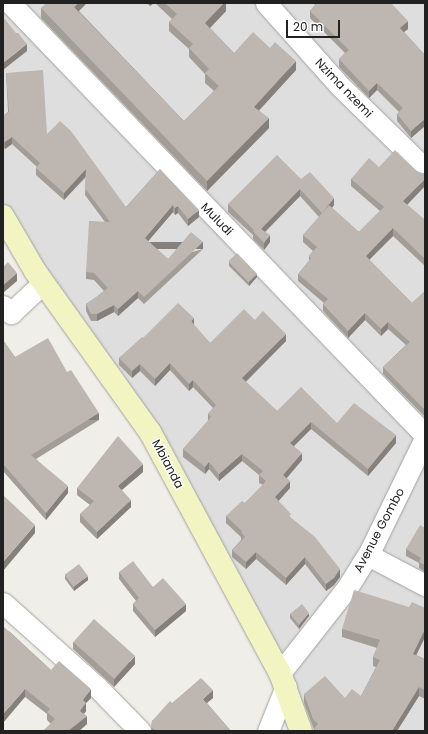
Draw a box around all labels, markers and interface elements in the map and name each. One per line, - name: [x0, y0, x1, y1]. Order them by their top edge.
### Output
- scale bar: [288, 12, 342, 38]
- text: 20 m: [293, 18, 323, 35]
- street label: Nzima nzemi: [312, 56, 376, 120]
- street label: Muludi: [198, 200, 236, 238]
- street label: Mbianda: [149, 437, 187, 491]
- street label: Avenue Gombo: [351, 485, 407, 575]

